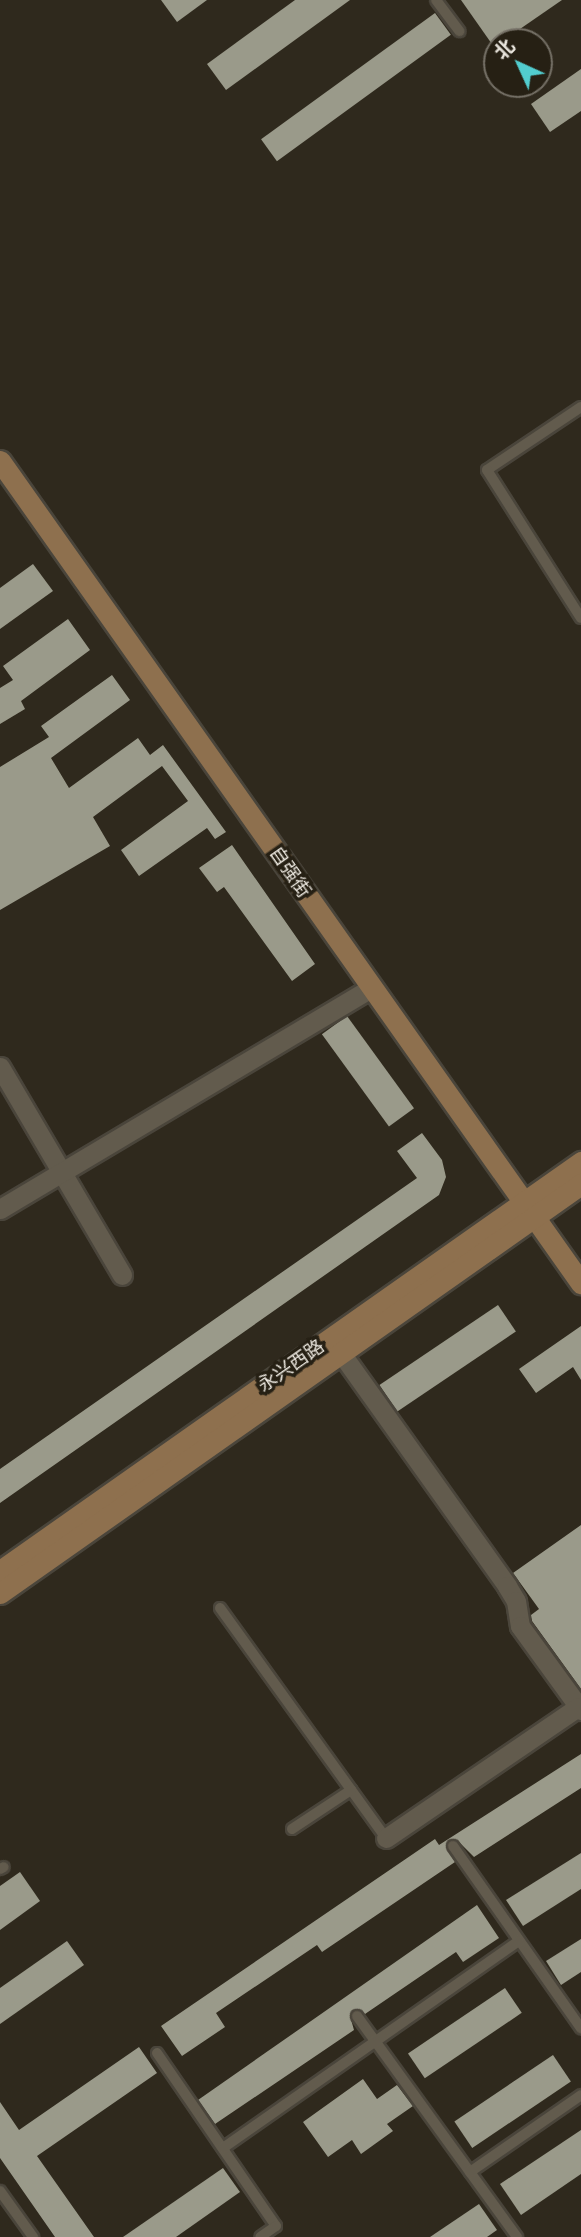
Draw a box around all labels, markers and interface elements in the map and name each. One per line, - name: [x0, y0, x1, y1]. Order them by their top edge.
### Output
- north arrow: [483, 28, 553, 98]
- text: 北: [489, 34, 519, 64]
- street label: 自强街: [264, 842, 316, 902]
- street label: 永兴西路: [253, 1335, 329, 1397]

